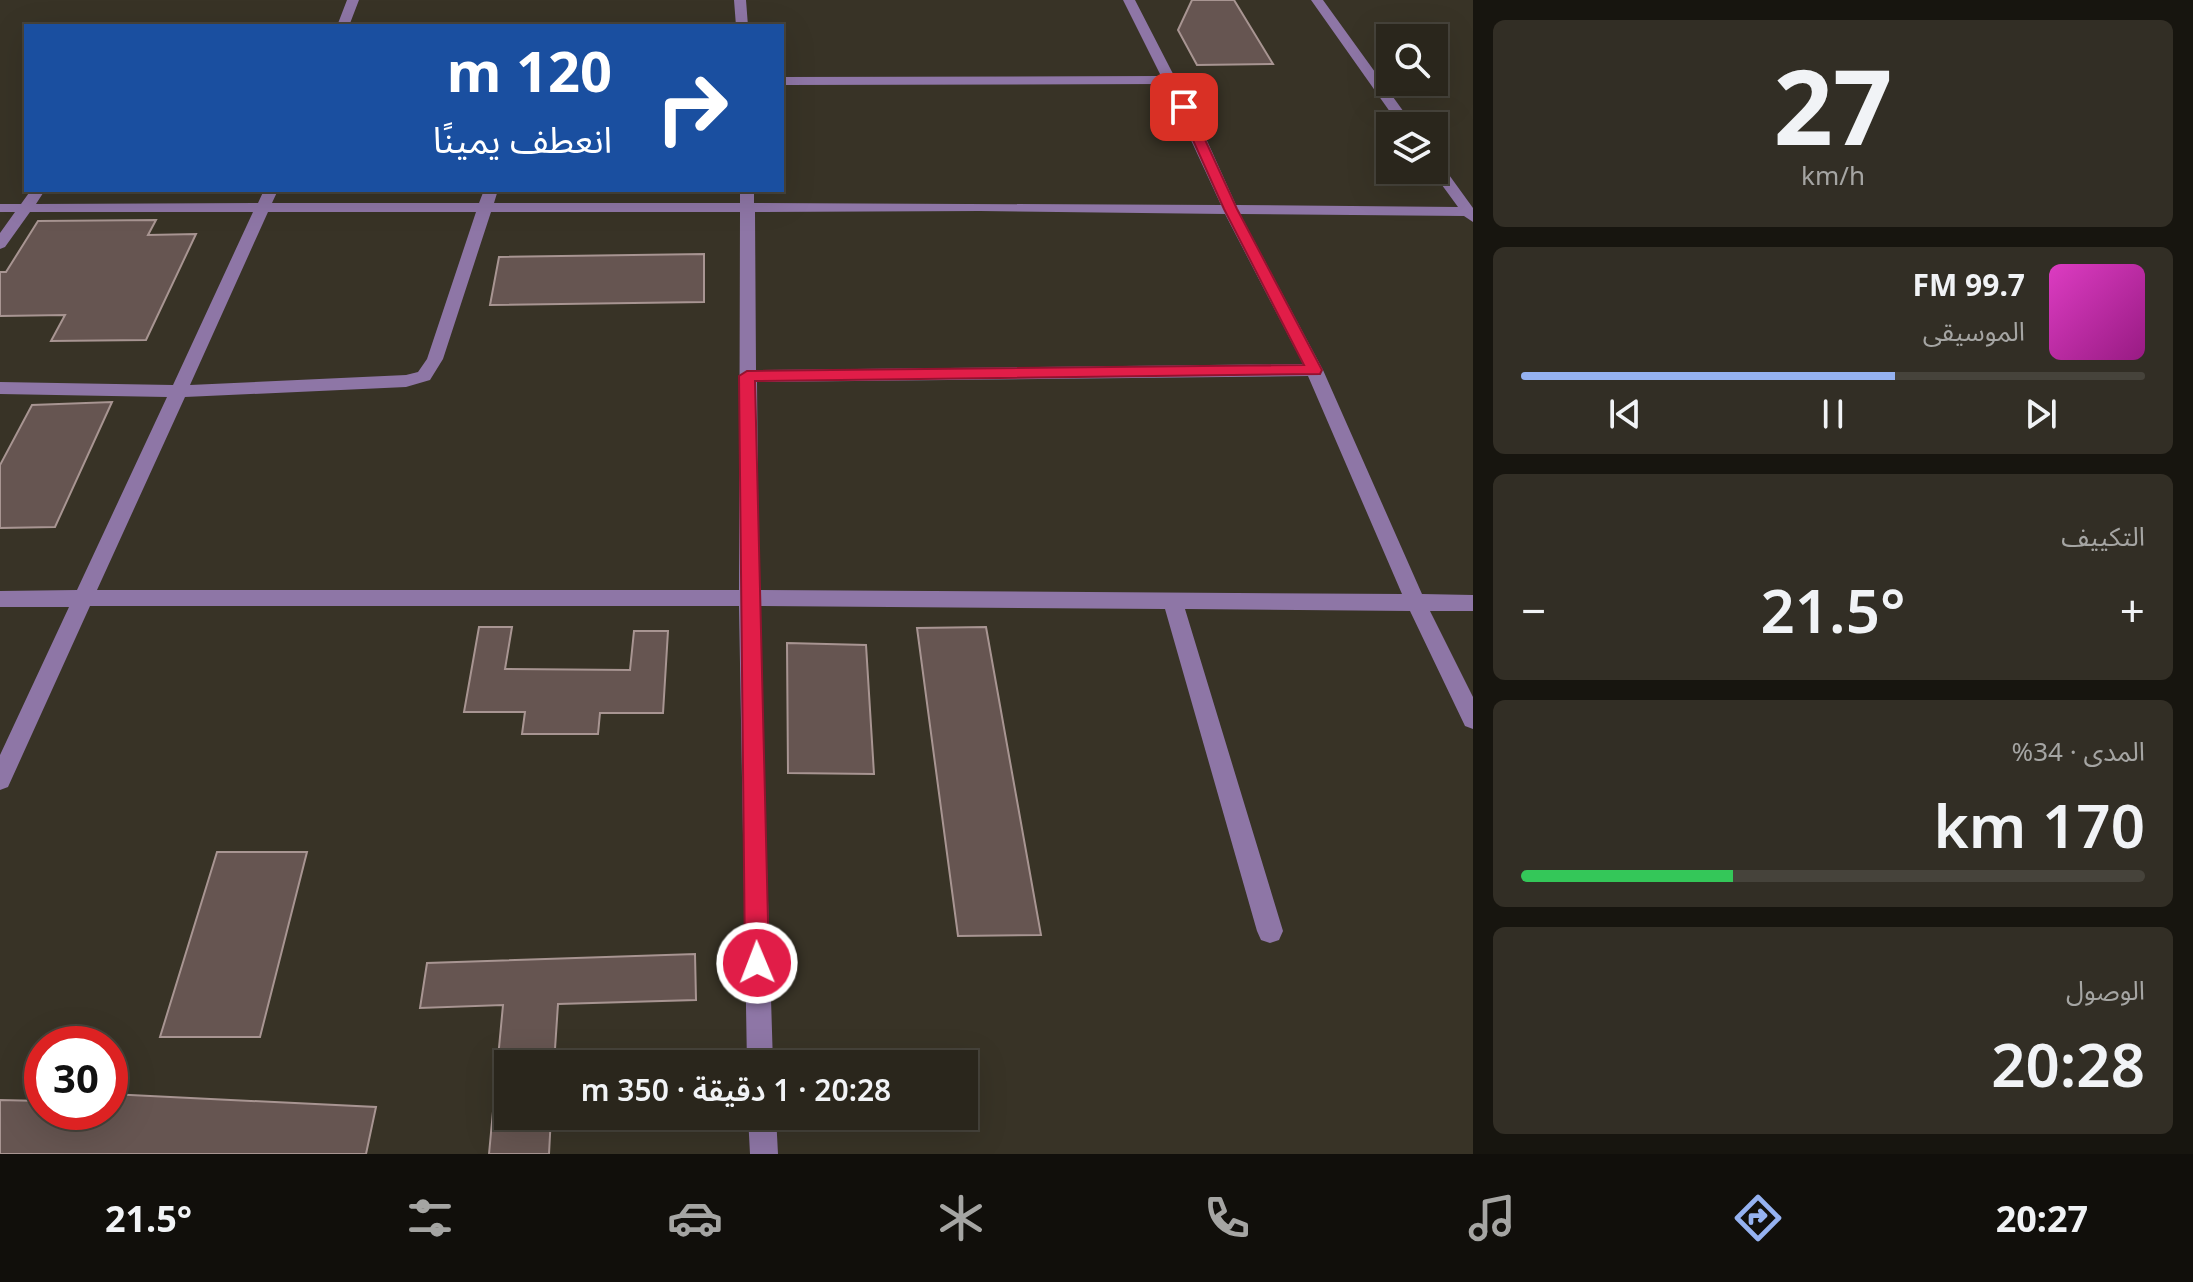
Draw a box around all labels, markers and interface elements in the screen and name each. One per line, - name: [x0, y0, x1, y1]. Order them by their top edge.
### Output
- map controls: [1376, 24, 1448, 184]
- button: search: [1376, 24, 1448, 96]
- text: 120 m: [447, 32, 612, 108]
- text: 27: [1774, 34, 1893, 175]
- icon: right: [640, 56, 744, 160]
- pin: [1150, 73, 1218, 141]
- icon: arrive: [1162, 85, 1206, 129]
- button: layers: [1376, 112, 1448, 184]
- text: انعطف يمينًا: [433, 115, 612, 164]
- text: km/h: [1801, 157, 1865, 193]
- text: 99.7 FM: [1913, 264, 2025, 305]
- text: الموسيقى: [1923, 313, 2025, 349]
- icon: previous: [1603, 392, 1647, 436]
- icon: pause: [1811, 392, 1855, 436]
- icon: next: [2019, 392, 2063, 436]
- text: التكييف: [2061, 518, 2145, 554]
- text: 21.5°: [1760, 569, 1906, 651]
- text: −: [1521, 580, 1546, 640]
- text: +: [2120, 580, 2145, 640]
- text: المدى · 34%: [2012, 733, 2145, 769]
- text: 170 km: [1934, 784, 2145, 866]
- position arrow: [715, 921, 799, 1005]
- text: الوصول: [2066, 972, 2145, 1008]
- text: 20:28: [1991, 1023, 2145, 1105]
- speed limit sign: 30: [24, 1026, 128, 1130]
- text: 20:28 · 1 دقيقة · 350 m: [581, 1069, 891, 1110]
- icon: filters: [402, 1190, 458, 1246]
- icon: car: [667, 1190, 723, 1246]
- icon: climate: [933, 1190, 989, 1246]
- icon: phone: [1199, 1190, 1255, 1246]
- icon: music: [1464, 1190, 1520, 1246]
- icon: directions: [1730, 1190, 1786, 1246]
- text: 21.5°: [105, 1194, 192, 1243]
- text: 20:27: [1996, 1194, 2088, 1243]

